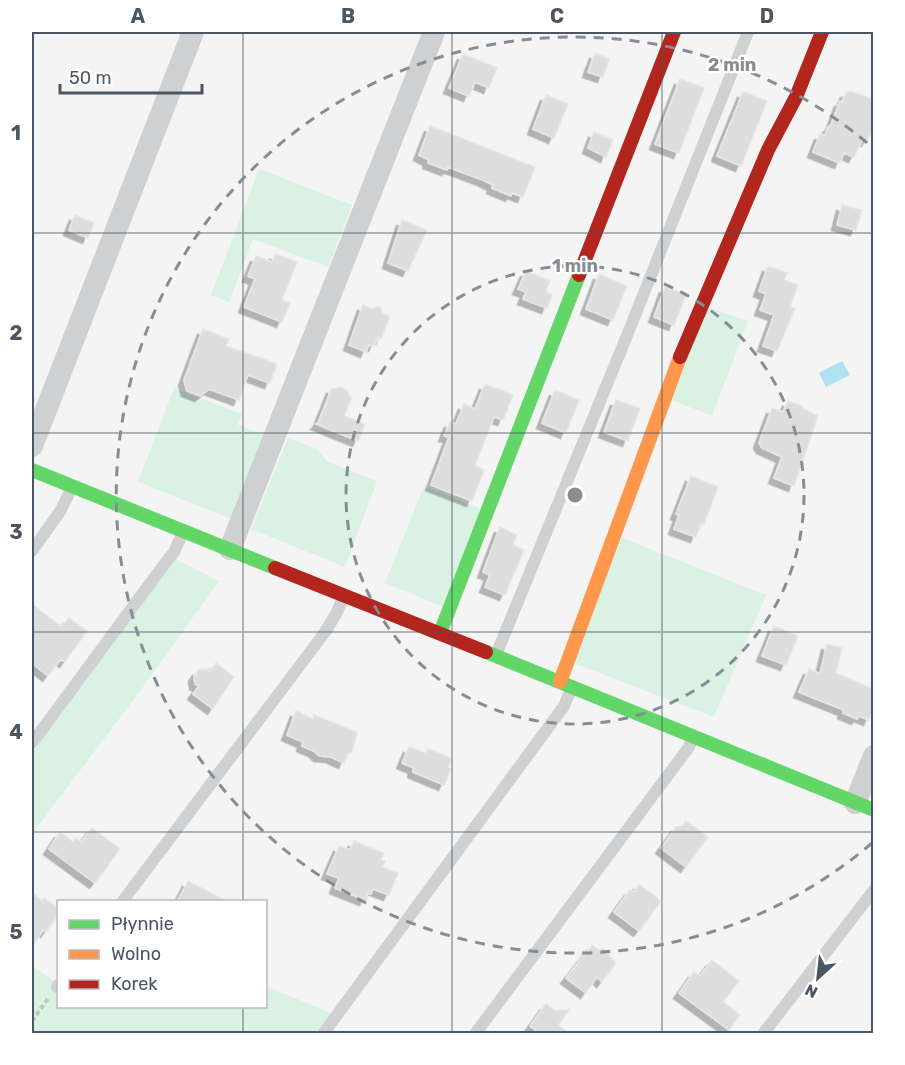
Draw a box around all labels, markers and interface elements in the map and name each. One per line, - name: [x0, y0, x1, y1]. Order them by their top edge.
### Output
- text: A: [131, 4, 146, 28]
- text: B: [341, 4, 355, 28]
- text: C: [550, 4, 564, 28]
- text: D: [760, 4, 774, 28]
- text: 2 min: [708, 54, 756, 76]
- scale bar: [60, 57, 202, 95]
- text: 50 m: [69, 67, 112, 89]
- text: 1: [11, 121, 21, 145]
- text: 1 min: [552, 255, 598, 277]
- text: 2: [10, 321, 23, 345]
- centre of rings: [565, 485, 585, 505]
- text: 3: [9, 520, 23, 544]
- text: 4: [9, 720, 23, 744]
- legend: [57, 900, 267, 1008]
- text: Płynnie: [111, 913, 174, 935]
- text: 5: [10, 920, 23, 944]
- text: Wolno: [111, 943, 161, 965]
- north arrow: [788, 948, 848, 1008]
- text: Korek: [111, 973, 158, 995]
- text: N: [802, 980, 821, 1002]

